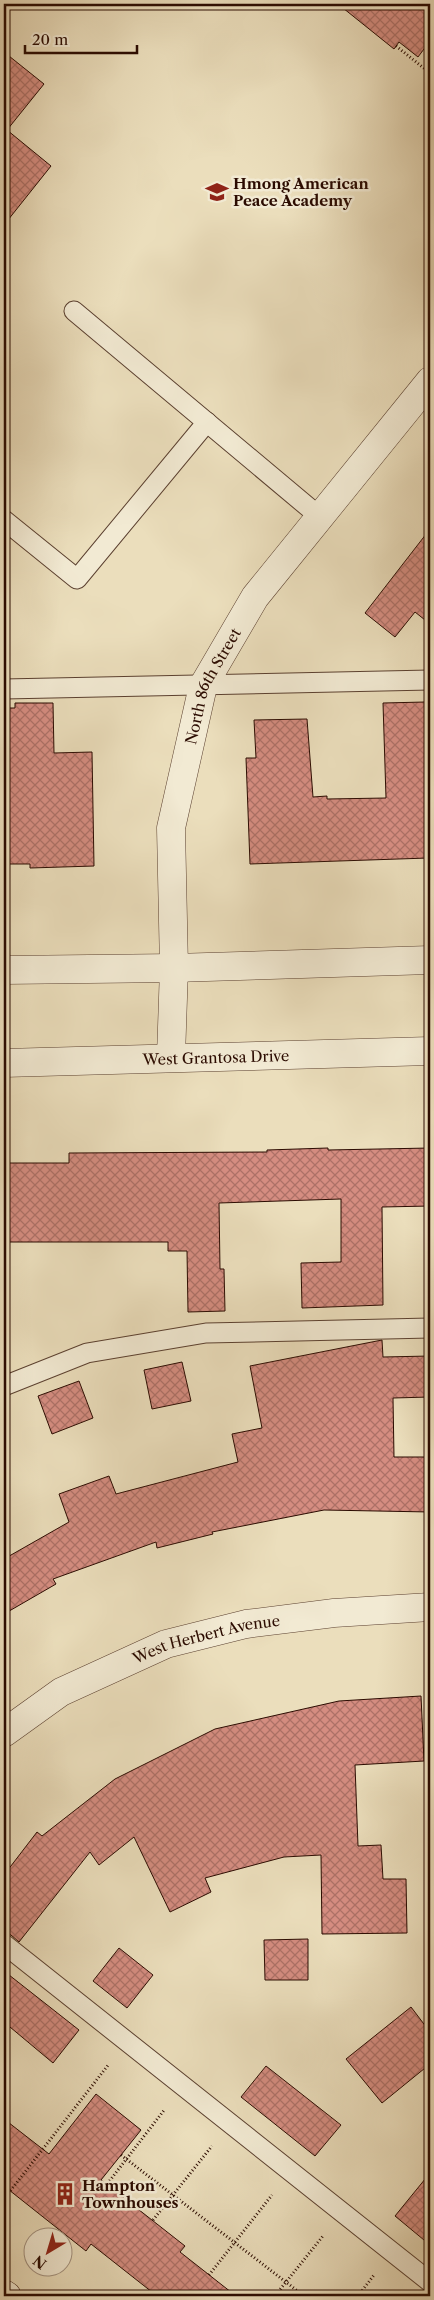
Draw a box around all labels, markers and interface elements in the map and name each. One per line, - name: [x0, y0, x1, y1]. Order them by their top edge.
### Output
- scale bar: [25, 22, 138, 54]
- text: 20 m: [32, 30, 68, 49]
- place label: Hmong American Peace Academy: [233, 174, 369, 210]
- school or university icon: Hmong American Peace Academy: [204, 179, 230, 205]
- street label: North 86th Street: [181, 624, 245, 746]
- street label: West Grantosa Drive: [141, 1045, 290, 1069]
- street label: West Herbert Avenue: [129, 1610, 281, 1668]
- place label: Hampton Townhouses: [82, 2176, 179, 2212]
- building icon: Hampton Townhouses: [52, 2181, 78, 2207]
- north arrow: [22, 2228, 72, 2278]
- text: N: [30, 2251, 50, 2273]

